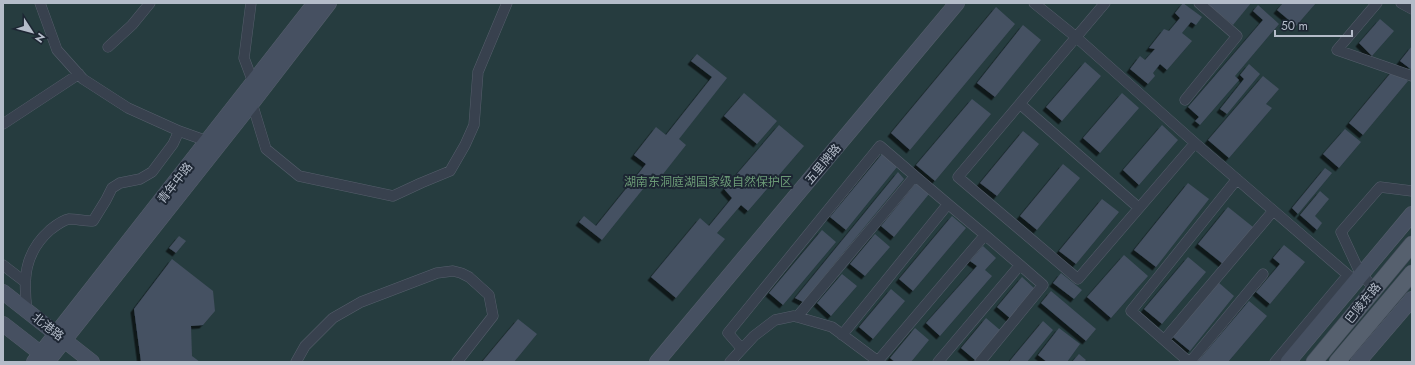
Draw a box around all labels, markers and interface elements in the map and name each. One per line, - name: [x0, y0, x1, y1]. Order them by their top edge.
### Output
- north arrow: [12, 12, 52, 52]
- scale bar: [1275, 12, 1352, 38]
- text: 50 m: [1281, 17, 1308, 35]
- text: N: [31, 30, 49, 46]
- street label: 五里牌路: [801, 140, 845, 188]
- street label: 青年中路: [153, 159, 197, 207]
- park label: 湖南东洞庭湖国家级自然保护区: [624, 173, 792, 191]
- street label: 巴陵东路: [1341, 279, 1385, 327]
- street label: 北港路: [28, 309, 68, 345]

